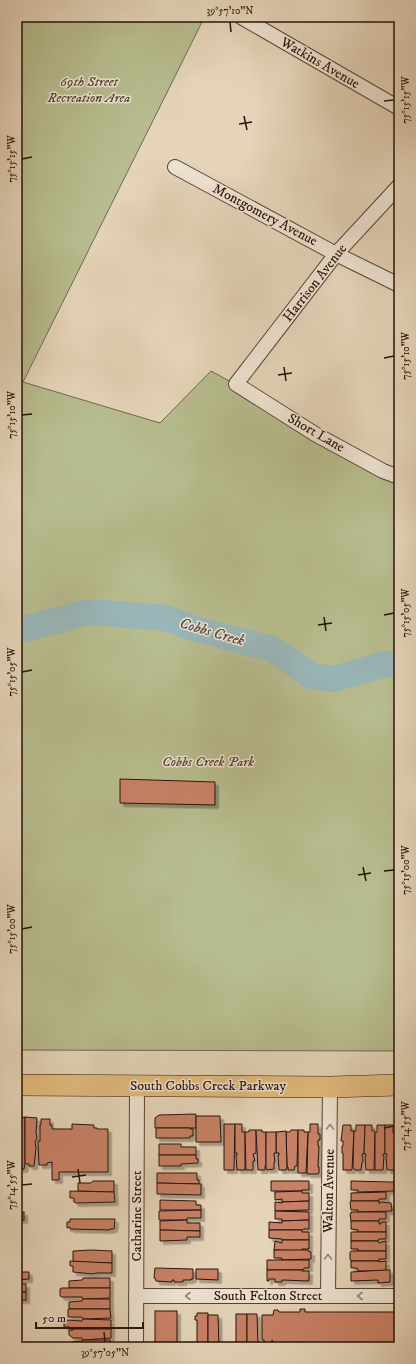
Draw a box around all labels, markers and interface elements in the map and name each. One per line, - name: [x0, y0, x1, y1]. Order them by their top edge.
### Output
- text: 39°57'10"N: [207, 5, 253, 17]
- street label: Watkins Avenue: [276, 33, 363, 93]
- park label: 69th Street Recreation Area: [47, 73, 130, 107]
- text: 75°15'15"W: [400, 76, 412, 124]
- text: 75°15'15"W: [6, 135, 18, 183]
- street label: Montgomery Avenue: [209, 180, 321, 250]
- street label: Harrison Avenue: [279, 240, 351, 326]
- text: 75°15'10"W: [400, 331, 412, 380]
- text: 75°15'10"W: [6, 390, 18, 439]
- street label: Short Lane: [284, 409, 348, 457]
- text: 75°15'05"W: [400, 588, 412, 638]
- water label: Cobbs Creek: [177, 614, 247, 651]
- text: 75°15'05"W: [6, 647, 18, 697]
- park label: Cobbs Creek Park: [162, 753, 254, 771]
- text: 75°15'00"W: [400, 844, 412, 895]
- text: 75°15'00"W: [6, 903, 18, 954]
- street label: South Cobbs Creek Parkway: [130, 1077, 286, 1095]
- text: 75°14'55"W: [400, 1100, 412, 1151]
- one-way arrow: [325, 1124, 334, 1130]
- street label: Walton Avenue: [319, 1149, 339, 1234]
- text: 75°14'55"W: [6, 1159, 18, 1210]
- street label: Catharine Street: [128, 1170, 146, 1262]
- one-way arrow: [324, 1254, 332, 1260]
- street label: South Felton Street: [214, 1287, 323, 1305]
- one-way arrow: [185, 1292, 191, 1300]
- one-way arrow: [357, 1292, 363, 1300]
- scale bar: [36, 1304, 143, 1330]
- text: 50 m: [42, 1311, 66, 1326]
- text: 39°57'05"N: [81, 1347, 129, 1359]

